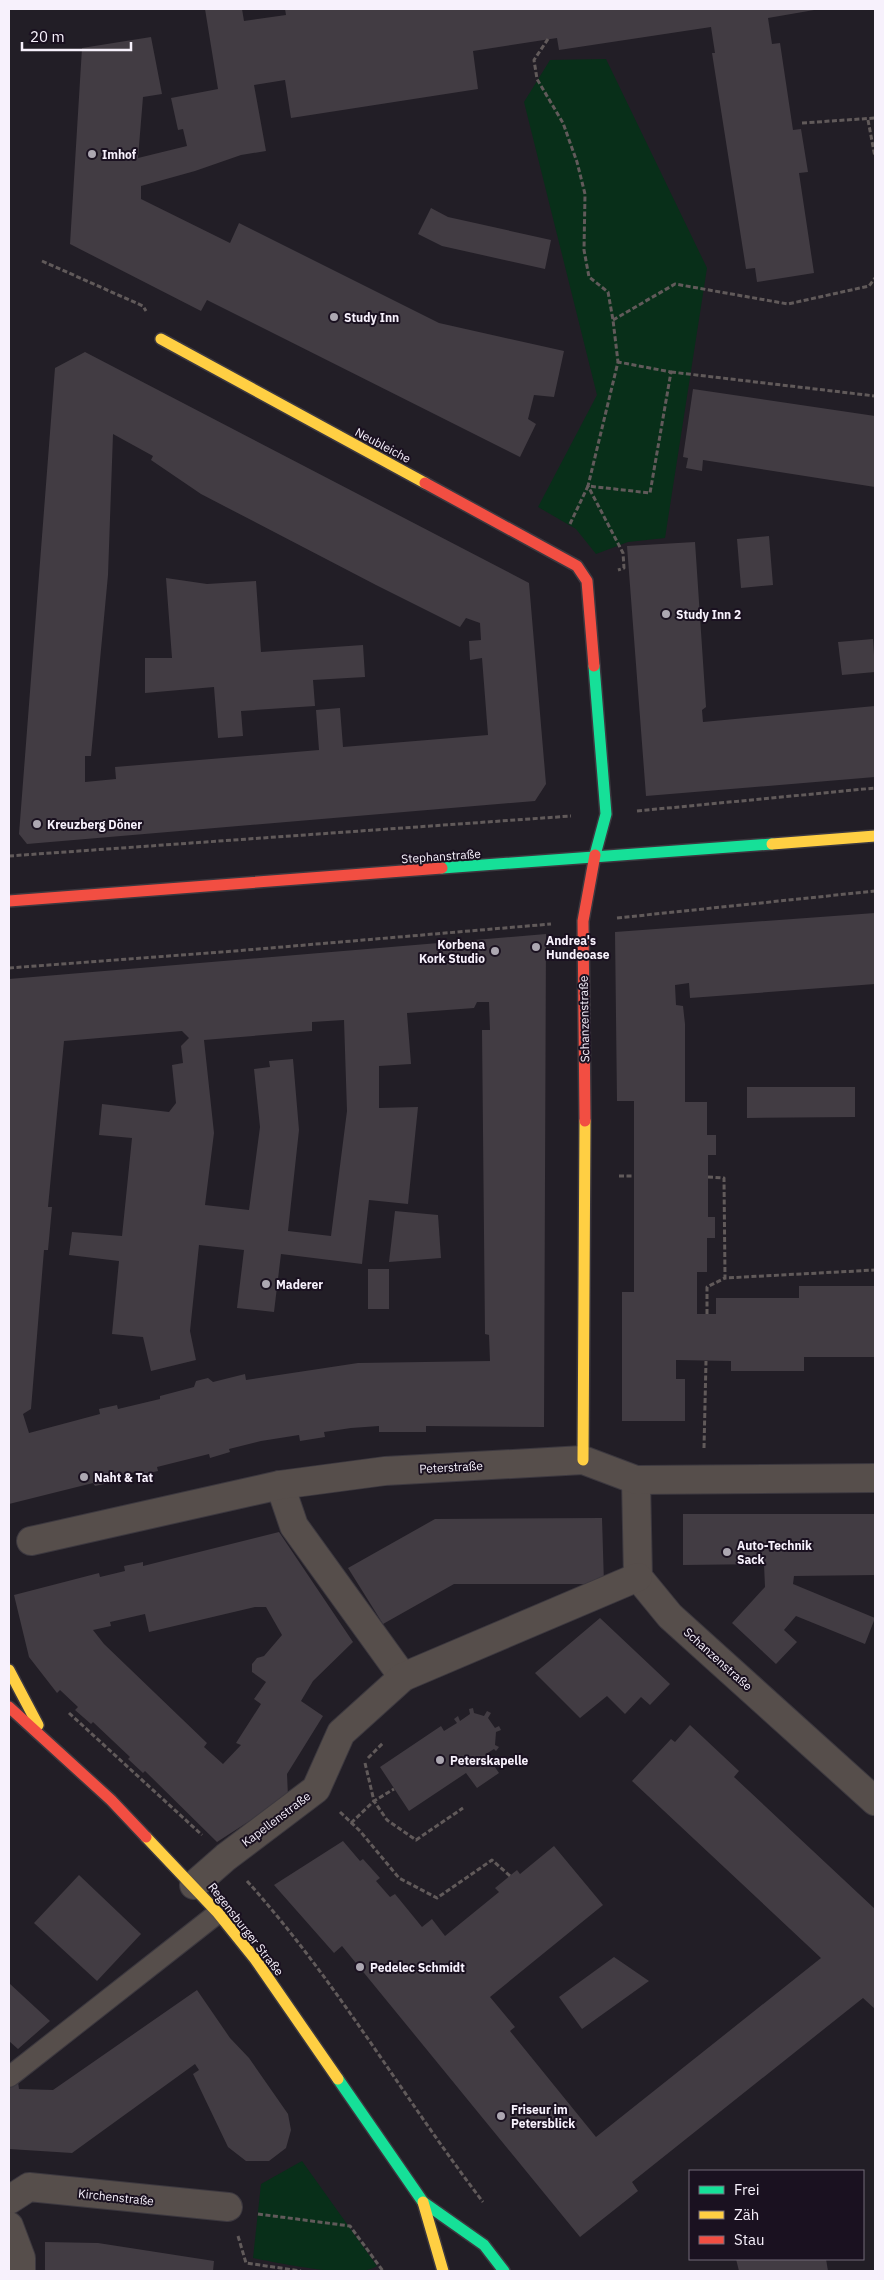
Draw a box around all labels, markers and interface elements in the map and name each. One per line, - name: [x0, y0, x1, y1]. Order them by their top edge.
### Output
- scale bar: [22, 20, 131, 52]
- text: 20 m: [30, 27, 65, 46]
- place label: Imhof: [102, 147, 137, 162]
- marker: Imhof: [86, 148, 98, 160]
- place label: Study Inn: [344, 310, 399, 325]
- marker: Study Inn: [328, 311, 340, 323]
- street label: Neubleiche: [352, 424, 414, 466]
- place label: Study Inn 2: [676, 607, 741, 622]
- marker: Study Inn 2: [660, 608, 672, 620]
- place label: Kreuzberg Döner: [47, 817, 142, 832]
- marker: Kreuzberg Döner: [31, 818, 43, 830]
- street label: Stephanstraße: [401, 846, 482, 866]
- place label: Andrea's Hundeoase: [546, 933, 610, 962]
- place label: Korbena Kork Studio: [419, 937, 485, 966]
- marker: Andrea's Hundeoase: [530, 941, 542, 953]
- marker: Korbena Kork Studio: [489, 945, 501, 957]
- street label: Schanzenstraße: [576, 975, 592, 1063]
- place label: Maderer: [276, 1277, 323, 1292]
- marker: Maderer: [260, 1278, 272, 1290]
- street label: Peterstraße: [419, 1458, 484, 1476]
- place label: Naht & Tat: [94, 1470, 154, 1485]
- marker: Naht & Tat: [78, 1471, 90, 1483]
- place label: Auto-Technik Sack: [737, 1538, 812, 1567]
- marker: Auto-Technik Sack: [721, 1546, 733, 1558]
- street label: Schanzenstraße: [681, 1624, 756, 1694]
- place label: Peterskapelle: [450, 1753, 529, 1768]
- marker: Peterskapelle: [434, 1754, 446, 1766]
- street label: Kapellenstraße: [239, 1788, 314, 1850]
- street label: Regensburger Straße: [205, 1880, 287, 1979]
- place label: Pedelec Schmidt: [370, 1960, 465, 1975]
- marker: Pedelec Schmidt: [354, 1961, 366, 1973]
- place label: Friseur im Petersblick: [511, 2102, 575, 2131]
- marker: Friseur im Petersblick: [495, 2110, 507, 2122]
- legend: [689, 2170, 864, 2260]
- text: Frei: [734, 2180, 760, 2199]
- street label: Kirchenstraße: [77, 2186, 155, 2208]
- text: Zäh: [734, 2205, 759, 2224]
- text: Stau: [734, 2230, 765, 2249]

